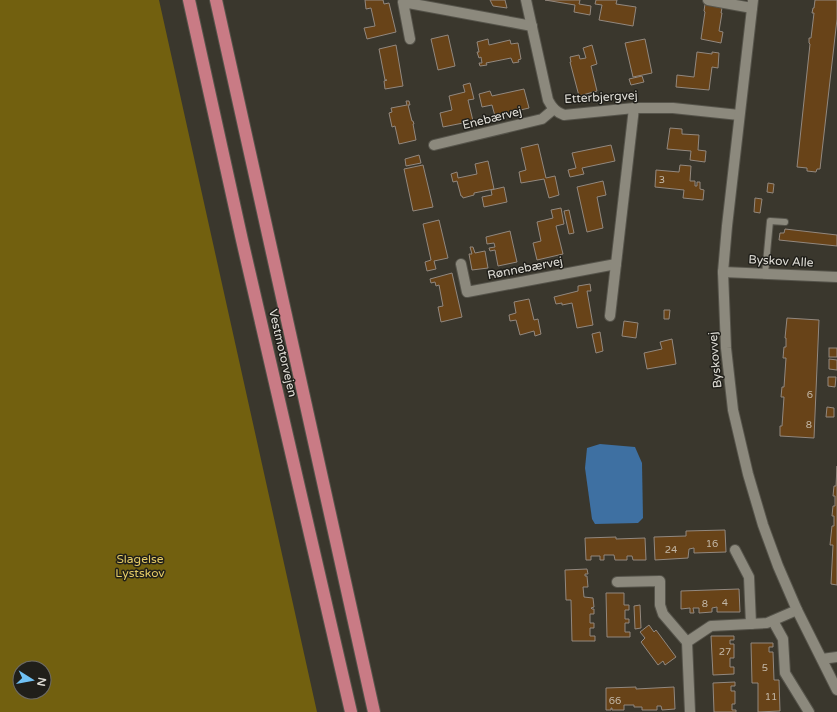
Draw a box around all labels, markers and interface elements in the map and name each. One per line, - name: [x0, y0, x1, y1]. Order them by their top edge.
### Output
- street label: Etterbjergvej: [564, 88, 638, 106]
- street label: Enebærvej: [461, 104, 523, 132]
- house number: 3: [659, 174, 665, 186]
- street label: Byskov Alle: [748, 252, 814, 270]
- street label: Rønnebærvej: [486, 254, 564, 282]
- street label: Vestmotorvejen: [266, 308, 300, 398]
- street label: Byskovvej: [706, 331, 724, 389]
- house number: 6: [807, 389, 813, 401]
- house number: 8: [806, 419, 812, 431]
- house number: 16: [706, 538, 718, 550]
- house number: 24: [665, 544, 677, 556]
- park label: Slagelse Lystskov: [115, 552, 165, 580]
- house number: 4: [722, 597, 728, 609]
- house number: 8: [702, 598, 708, 610]
- house number: 27: [719, 646, 731, 658]
- north arrow: [12, 660, 52, 700]
- house number: 5: [762, 662, 768, 674]
- text: N: [34, 676, 49, 687]
- house number: 11: [765, 691, 777, 703]
- house number: 66: [609, 695, 621, 707]

